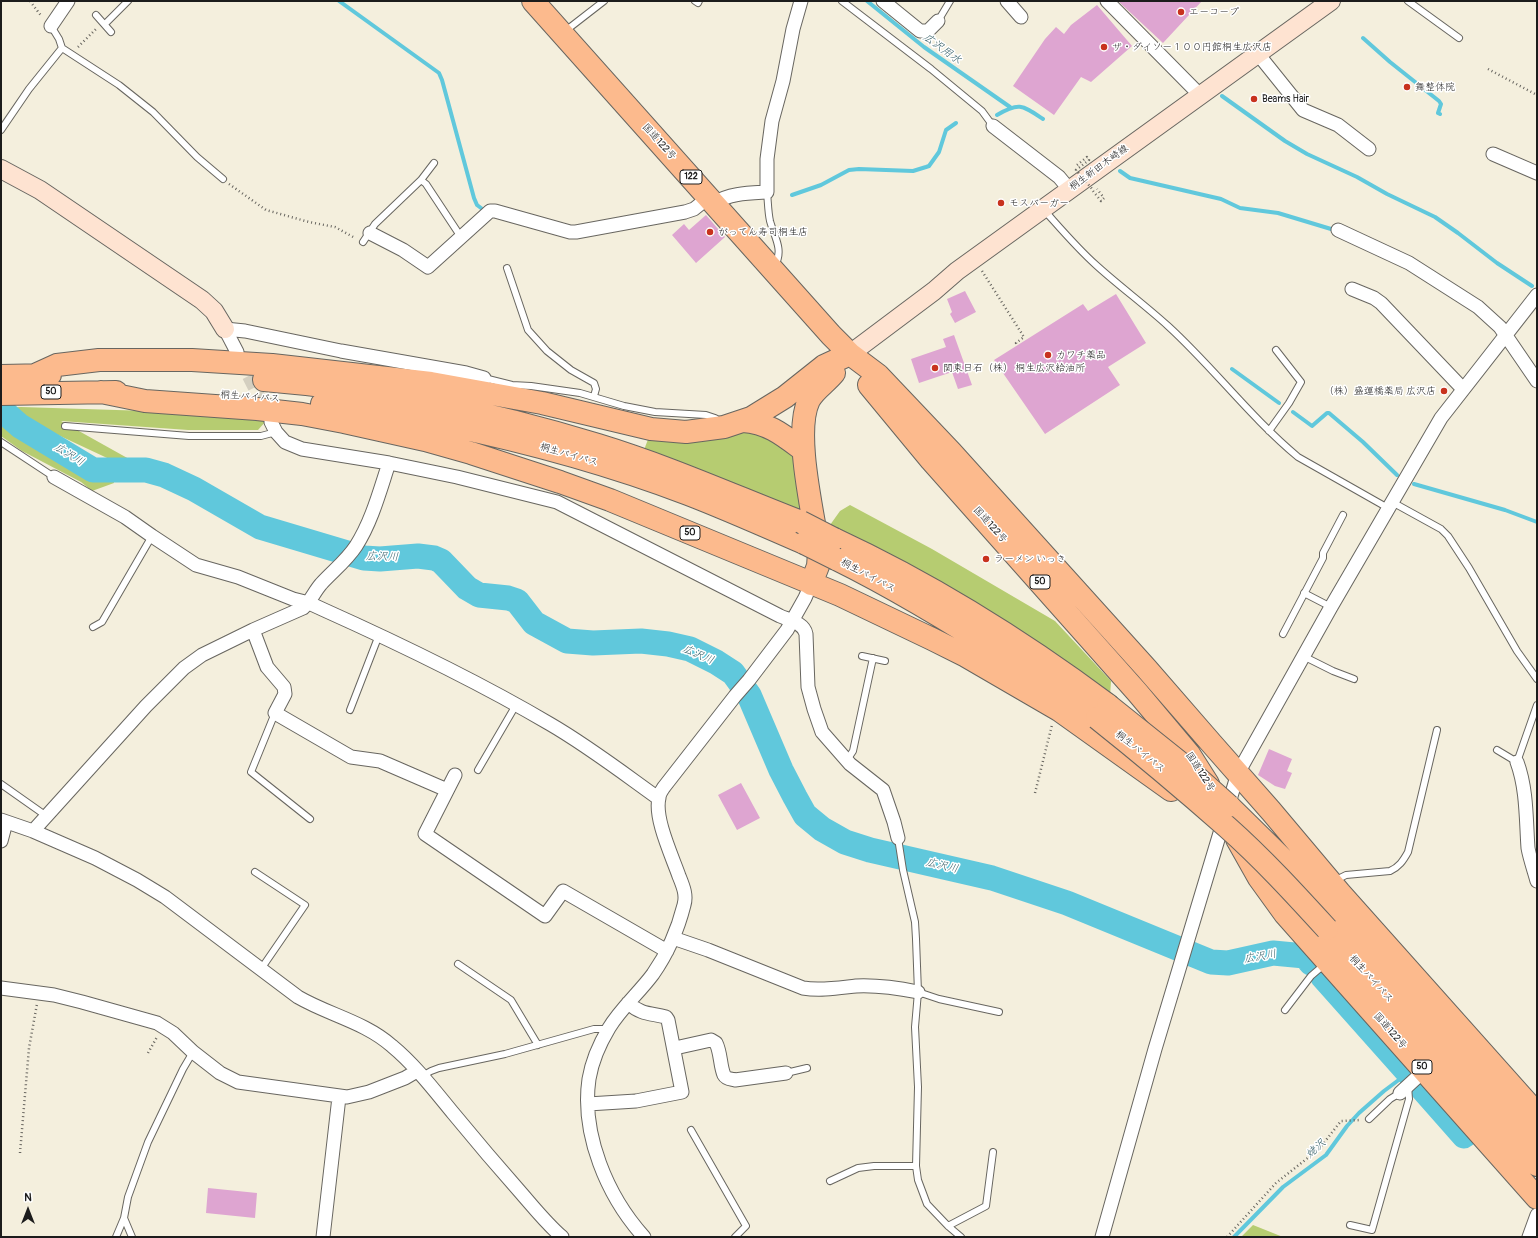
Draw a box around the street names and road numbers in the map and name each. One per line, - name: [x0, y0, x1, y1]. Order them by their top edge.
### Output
- street label: 国道122号: [639, 121, 679, 163]
- street label: 桐生新田木崎線: [1067, 143, 1131, 193]
- road number: 122: [680, 170, 702, 184]
- road number: 50: [41, 385, 61, 399]
- street label: 桐生バイパス: [220, 389, 280, 405]
- street label: 桐生バイパス: [539, 441, 599, 469]
- street label: 国道122号: [970, 504, 1010, 546]
- road number: 50: [680, 526, 700, 540]
- street label: 桐生バイパス: [839, 557, 897, 595]
- road number: 50: [1030, 575, 1050, 589]
- street label: 桐生バイパス: [1113, 728, 1167, 776]
- street label: 国道122号: [1183, 750, 1217, 794]
- street label: 桐生バイパス: [1346, 953, 1396, 1005]
- street label: 国道122号: [1371, 1010, 1409, 1052]
- road number: 50: [1412, 1060, 1432, 1074]

